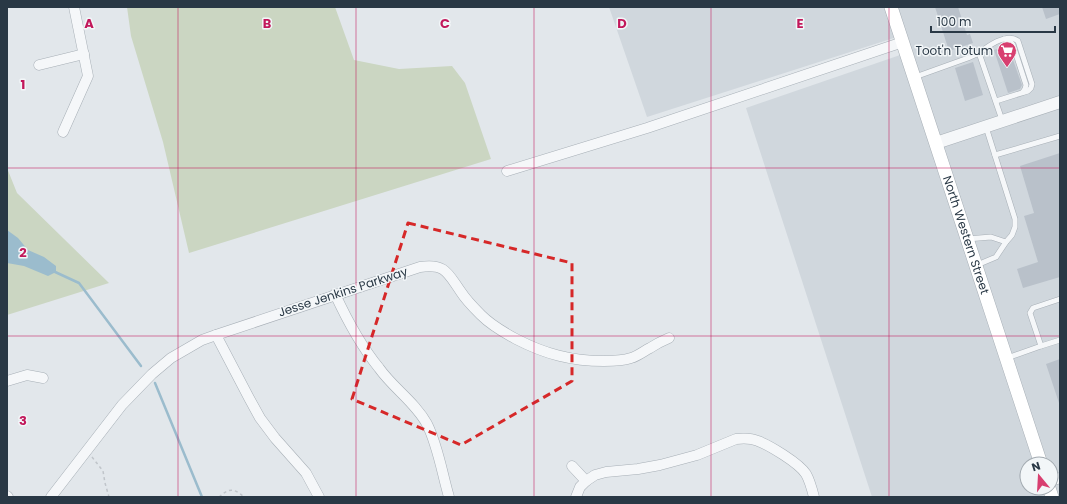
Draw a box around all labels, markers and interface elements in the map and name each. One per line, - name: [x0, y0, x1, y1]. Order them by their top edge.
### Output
- scale bar: [931, 8, 1055, 34]
- text: 100 m: [937, 13, 971, 30]
- text: A: [84, 14, 94, 33]
- text: B: [263, 14, 272, 33]
- text: C: [440, 14, 450, 33]
- text: D: [617, 14, 627, 33]
- text: E: [796, 14, 804, 33]
- supermarket icon: Toot'n Totum: [996, 40, 1018, 68]
- place label: Toot'n Totum: [915, 42, 993, 59]
- text: 1: [21, 75, 25, 94]
- street label: North Western Street: [939, 173, 994, 296]
- text: 2: [19, 243, 27, 262]
- street label: Jesse Jenkins Parkway: [276, 262, 410, 320]
- text: 3: [19, 411, 27, 430]
- north arrow: [1019, 456, 1059, 496]
- text: N: [1029, 458, 1042, 475]

